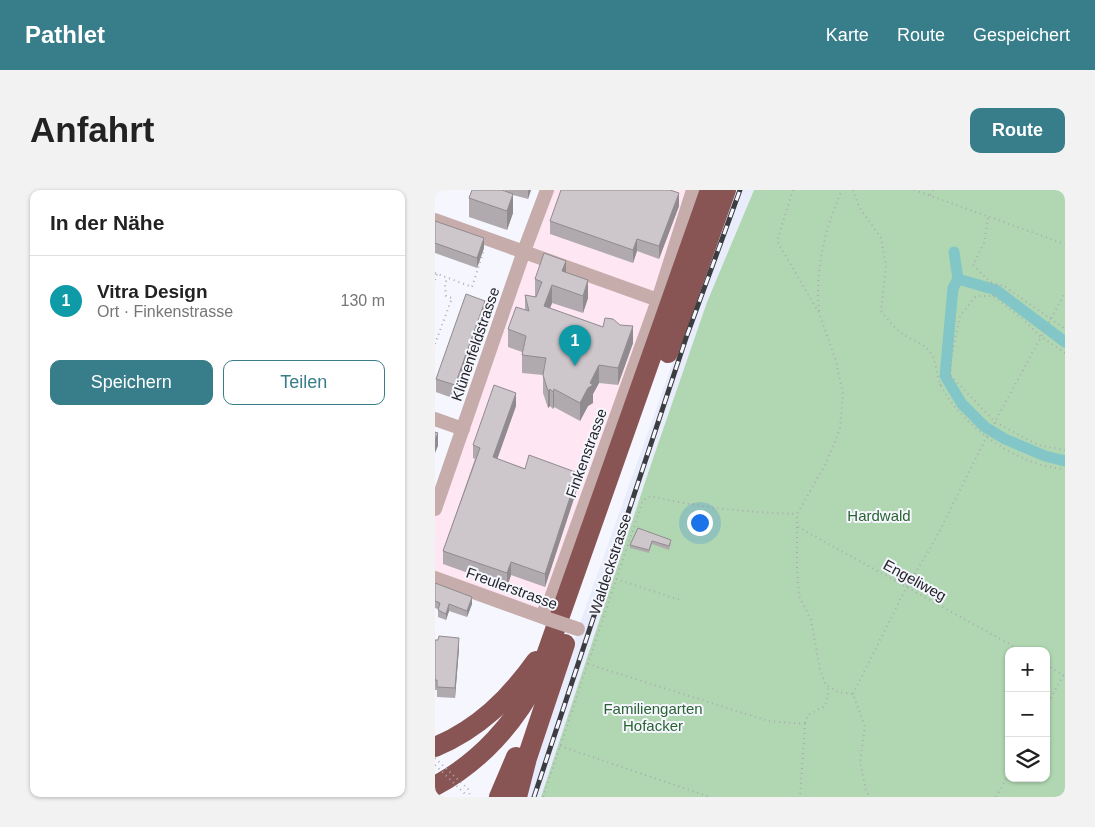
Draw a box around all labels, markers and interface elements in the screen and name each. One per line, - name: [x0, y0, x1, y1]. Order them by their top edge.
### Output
- text: Pathlet: [25, 21, 105, 48]
- text: Karte: [826, 25, 869, 45]
- text: Route: [897, 25, 945, 45]
- text: Gespeichert: [973, 25, 1070, 45]
- button: Route: [970, 108, 1065, 153]
- text: Anfahrt: [30, 110, 154, 149]
- text: In der Nähe: [50, 211, 164, 234]
- text: Vitra Design: [97, 281, 208, 302]
- street label: Klünenfeldstrasse: [448, 285, 502, 403]
- text: 1: [62, 292, 70, 309]
- text: 130 m: [341, 292, 385, 309]
- text: Ort · Finkenstrasse: [97, 303, 233, 320]
- pin: 1: [559, 325, 591, 366]
- button: Speichern: [50, 360, 213, 405]
- button: Teilen: [223, 360, 385, 405]
- street label: Finkenstrasse: [562, 406, 610, 500]
- park label: Hardwald: [847, 507, 911, 524]
- your location: [687, 510, 713, 536]
- street label: Waldeckstrasse: [586, 511, 634, 617]
- street label: Engeliweg: [881, 556, 949, 604]
- street label: Freulerstrasse: [464, 564, 560, 612]
- map controls: [1005, 647, 1050, 782]
- button: +: [1005, 647, 1050, 692]
- button: −: [1005, 692, 1050, 737]
- park label: Familiengarten Hofacker: [603, 700, 703, 734]
- button: layers: [1005, 737, 1050, 782]

